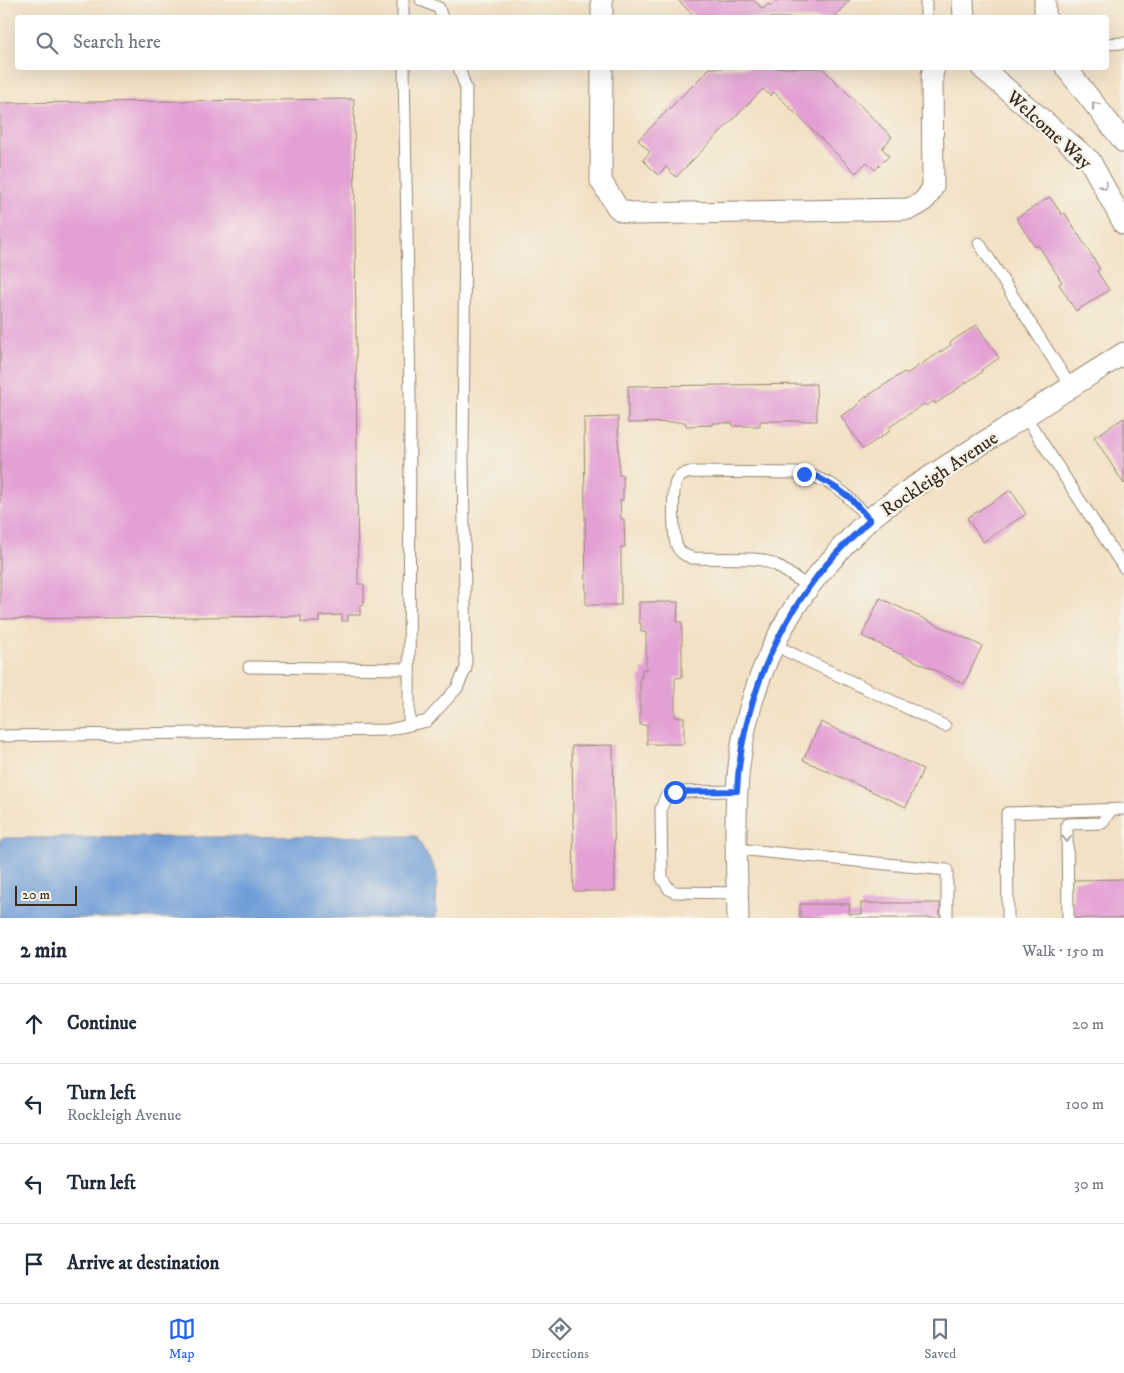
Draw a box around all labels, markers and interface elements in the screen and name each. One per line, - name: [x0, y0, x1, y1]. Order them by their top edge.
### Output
- search box: [15, 15, 1109, 70]
- icon: search: [33, 29, 61, 57]
- text: Search here: [73, 31, 161, 54]
- street label: Welcome Way: [1001, 85, 1097, 175]
- one-way arrow: [1093, 102, 1101, 111]
- one-way arrow: [1098, 181, 1108, 190]
- street label: Rockleigh Avenue: [877, 427, 1003, 522]
- route end: [793, 463, 816, 486]
- route start: [664, 781, 687, 804]
- one-way arrow: [1062, 836, 1072, 843]
- scale bar: [15, 883, 78, 906]
- text: 20 m: [22, 886, 50, 904]
- text: 2 min: [20, 938, 67, 964]
- text: Walk · 150 m: [1022, 941, 1104, 961]
- icon: ahead: [20, 1010, 48, 1038]
- text: Continue: [67, 1012, 137, 1035]
- text: 20 m: [1072, 1014, 1104, 1034]
- text: Turn left: [67, 1082, 136, 1105]
- icon: left: [20, 1090, 48, 1118]
- text: 100 m: [1066, 1094, 1104, 1114]
- text: Rockleigh Avenue: [67, 1105, 181, 1125]
- icon: left: [20, 1170, 48, 1198]
- text: Turn left: [67, 1172, 136, 1195]
- text: 30 m: [1074, 1174, 1104, 1194]
- icon: arrive: [20, 1250, 48, 1278]
- text: Arrive at destination: [67, 1252, 219, 1275]
- tab: Map: [168, 1315, 196, 1363]
- tab: Directions: [531, 1315, 589, 1363]
- tab: Saved: [924, 1315, 956, 1363]

